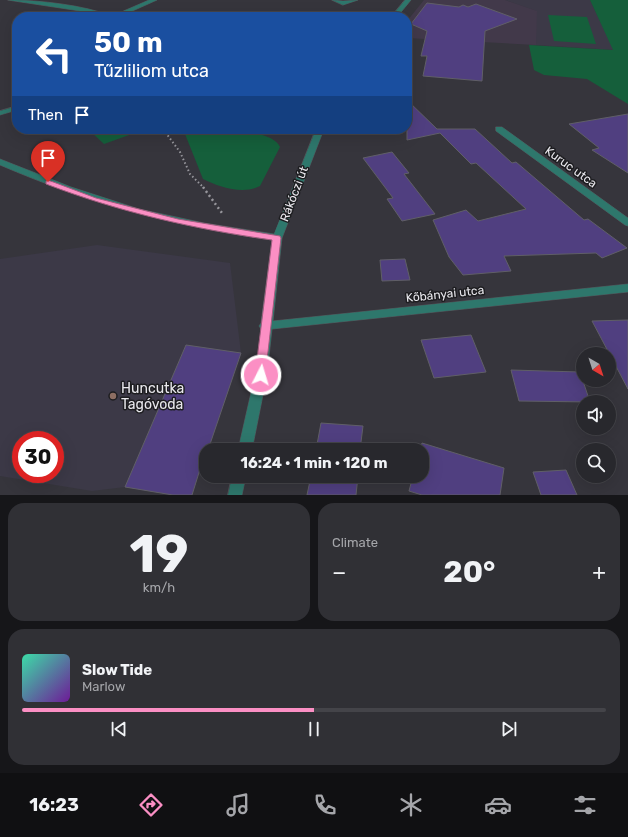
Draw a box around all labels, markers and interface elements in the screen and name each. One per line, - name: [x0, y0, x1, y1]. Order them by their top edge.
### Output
- text: 50 m: [94, 26, 163, 59]
- icon: left: [28, 28, 80, 80]
- text: Tűzliliom utca: [94, 60, 209, 82]
- icon: arrive: [71, 104, 93, 126]
- text: Then: [28, 106, 63, 124]
- pin: [31, 141, 65, 182]
- street label: Kuruc utca: [542, 144, 600, 190]
- icon: arrive: [37, 147, 59, 169]
- street label: Rákóczi út: [277, 164, 311, 223]
- street label: Kőbányai utca: [405, 283, 485, 305]
- north arrow: [576, 347, 616, 387]
- map controls: [576, 347, 616, 483]
- position arrow: [240, 354, 282, 396]
- place label: Huncutka Tagóvoda: [121, 380, 184, 413]
- marker: Huncutka Tagóvoda: [108, 391, 118, 401]
- button: sound: [576, 395, 616, 435]
- speed limit sign: 30: [12, 431, 64, 483]
- button: search: [576, 443, 616, 483]
- text: 16:24 · 1 min · 120 m: [241, 454, 387, 472]
- text: 19: [129, 523, 189, 585]
- text: Climate: [332, 535, 378, 550]
- text: 20°: [443, 554, 495, 590]
- text: −: [332, 559, 346, 586]
- text: +: [592, 559, 606, 586]
- text: km/h: [143, 580, 175, 595]
- text: Slow Tide: [82, 661, 152, 679]
- text: Marlow: [82, 679, 125, 694]
- icon: previous: [108, 718, 130, 740]
- icon: pause: [303, 718, 325, 740]
- icon: next: [498, 718, 520, 740]
- icon: directions: [137, 791, 165, 819]
- icon: music: [224, 791, 252, 819]
- icon: phone: [311, 791, 339, 819]
- icon: climate: [397, 791, 425, 819]
- icon: car: [484, 791, 512, 819]
- icon: filters: [571, 791, 599, 819]
- text: 16:23: [29, 794, 79, 816]

